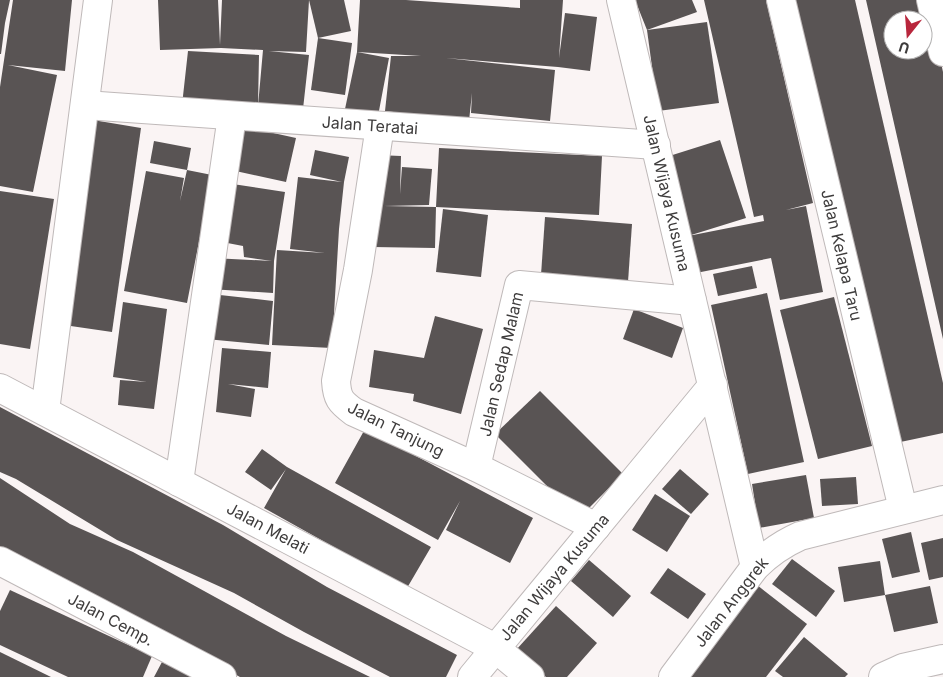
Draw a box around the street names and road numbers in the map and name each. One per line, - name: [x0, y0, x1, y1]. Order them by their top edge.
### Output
- street label: Jalan Teratai: [321, 112, 419, 138]
- street label: Jalan Wijaya Kusuma: [639, 113, 695, 273]
- street label: Jalan Kelapa Taru: [817, 187, 867, 323]
- street label: Jalan Sedap Malam: [475, 290, 527, 438]
- street label: Jalan Tanjung: [344, 397, 448, 461]
- street label: Jalan Melati: [223, 498, 313, 558]
- street label: Jalan Wijaya Kusuma: [495, 509, 613, 645]
- street label: Jalan Anggrek: [690, 553, 773, 651]
- street label: Jalan Cemp.: [65, 588, 157, 650]

